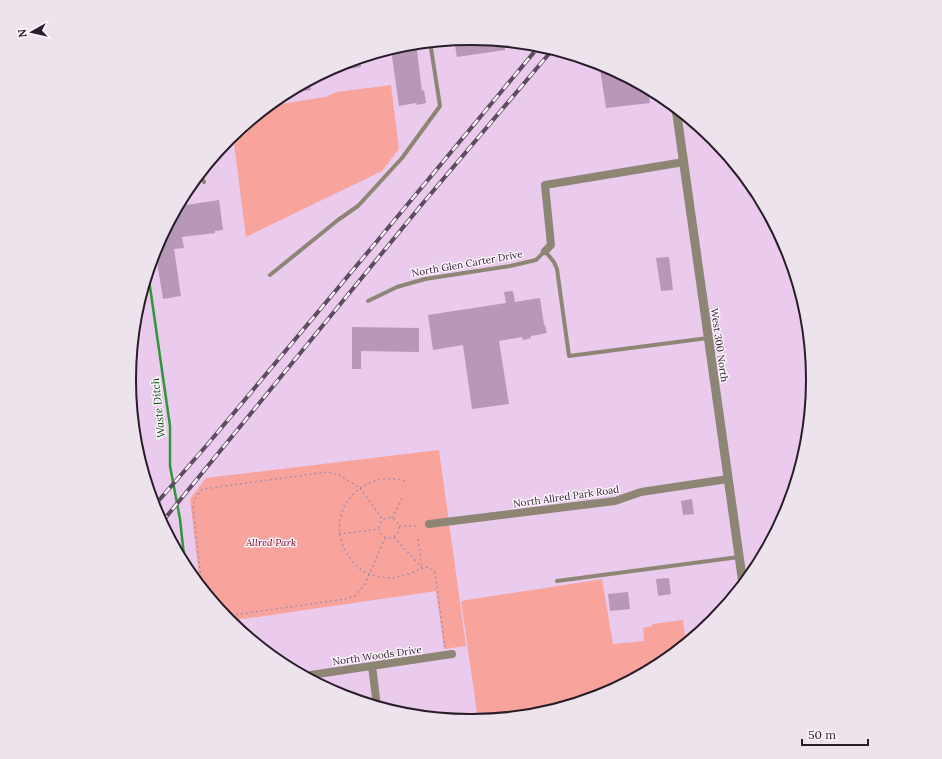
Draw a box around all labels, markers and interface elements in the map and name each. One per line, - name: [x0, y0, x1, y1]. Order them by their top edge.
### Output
- north arrow: [12, 12, 52, 52]
- text: N: [15, 28, 30, 39]
- street label: North Glen Carter Drive: [411, 247, 524, 280]
- street label: West 300 North: [708, 307, 731, 383]
- water label: Waste Ditch: [148, 377, 168, 439]
- street label: North Allred Park Road: [512, 483, 620, 510]
- park label: Allred Park: [245, 536, 296, 549]
- street label: North Woods Drive: [332, 643, 423, 668]
- scale bar: [802, 721, 868, 747]
- text: 50 m: [808, 727, 836, 742]

